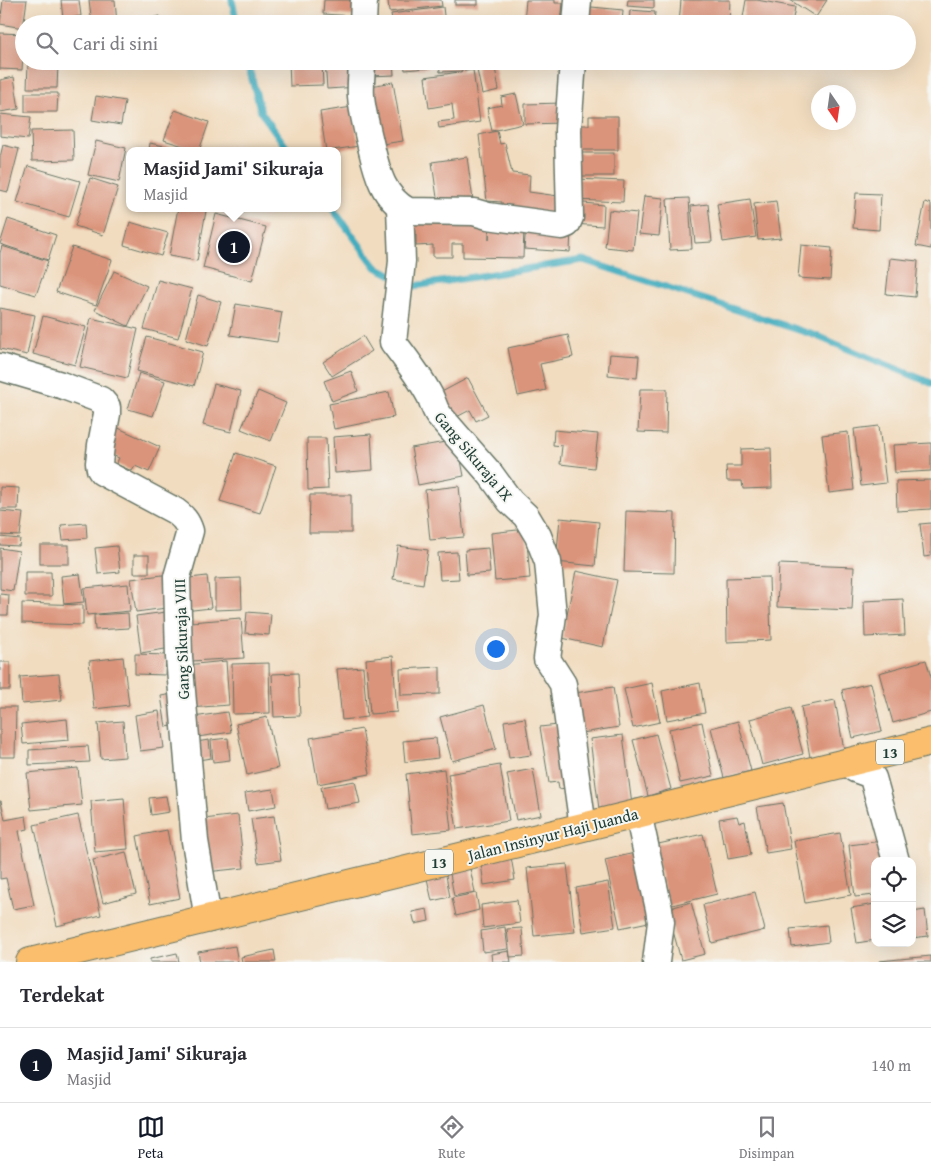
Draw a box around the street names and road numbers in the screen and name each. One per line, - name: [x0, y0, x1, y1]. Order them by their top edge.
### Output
- street label: Gang Sikuraja IX: [429, 406, 519, 506]
- street label: Gang Sikuraja VIII: [167, 578, 195, 700]
- road number: 13: [876, 740, 904, 764]
- street label: Jalan Insinyur Haji Juanda: [464, 801, 641, 867]
- road number: 13: [425, 850, 453, 874]

